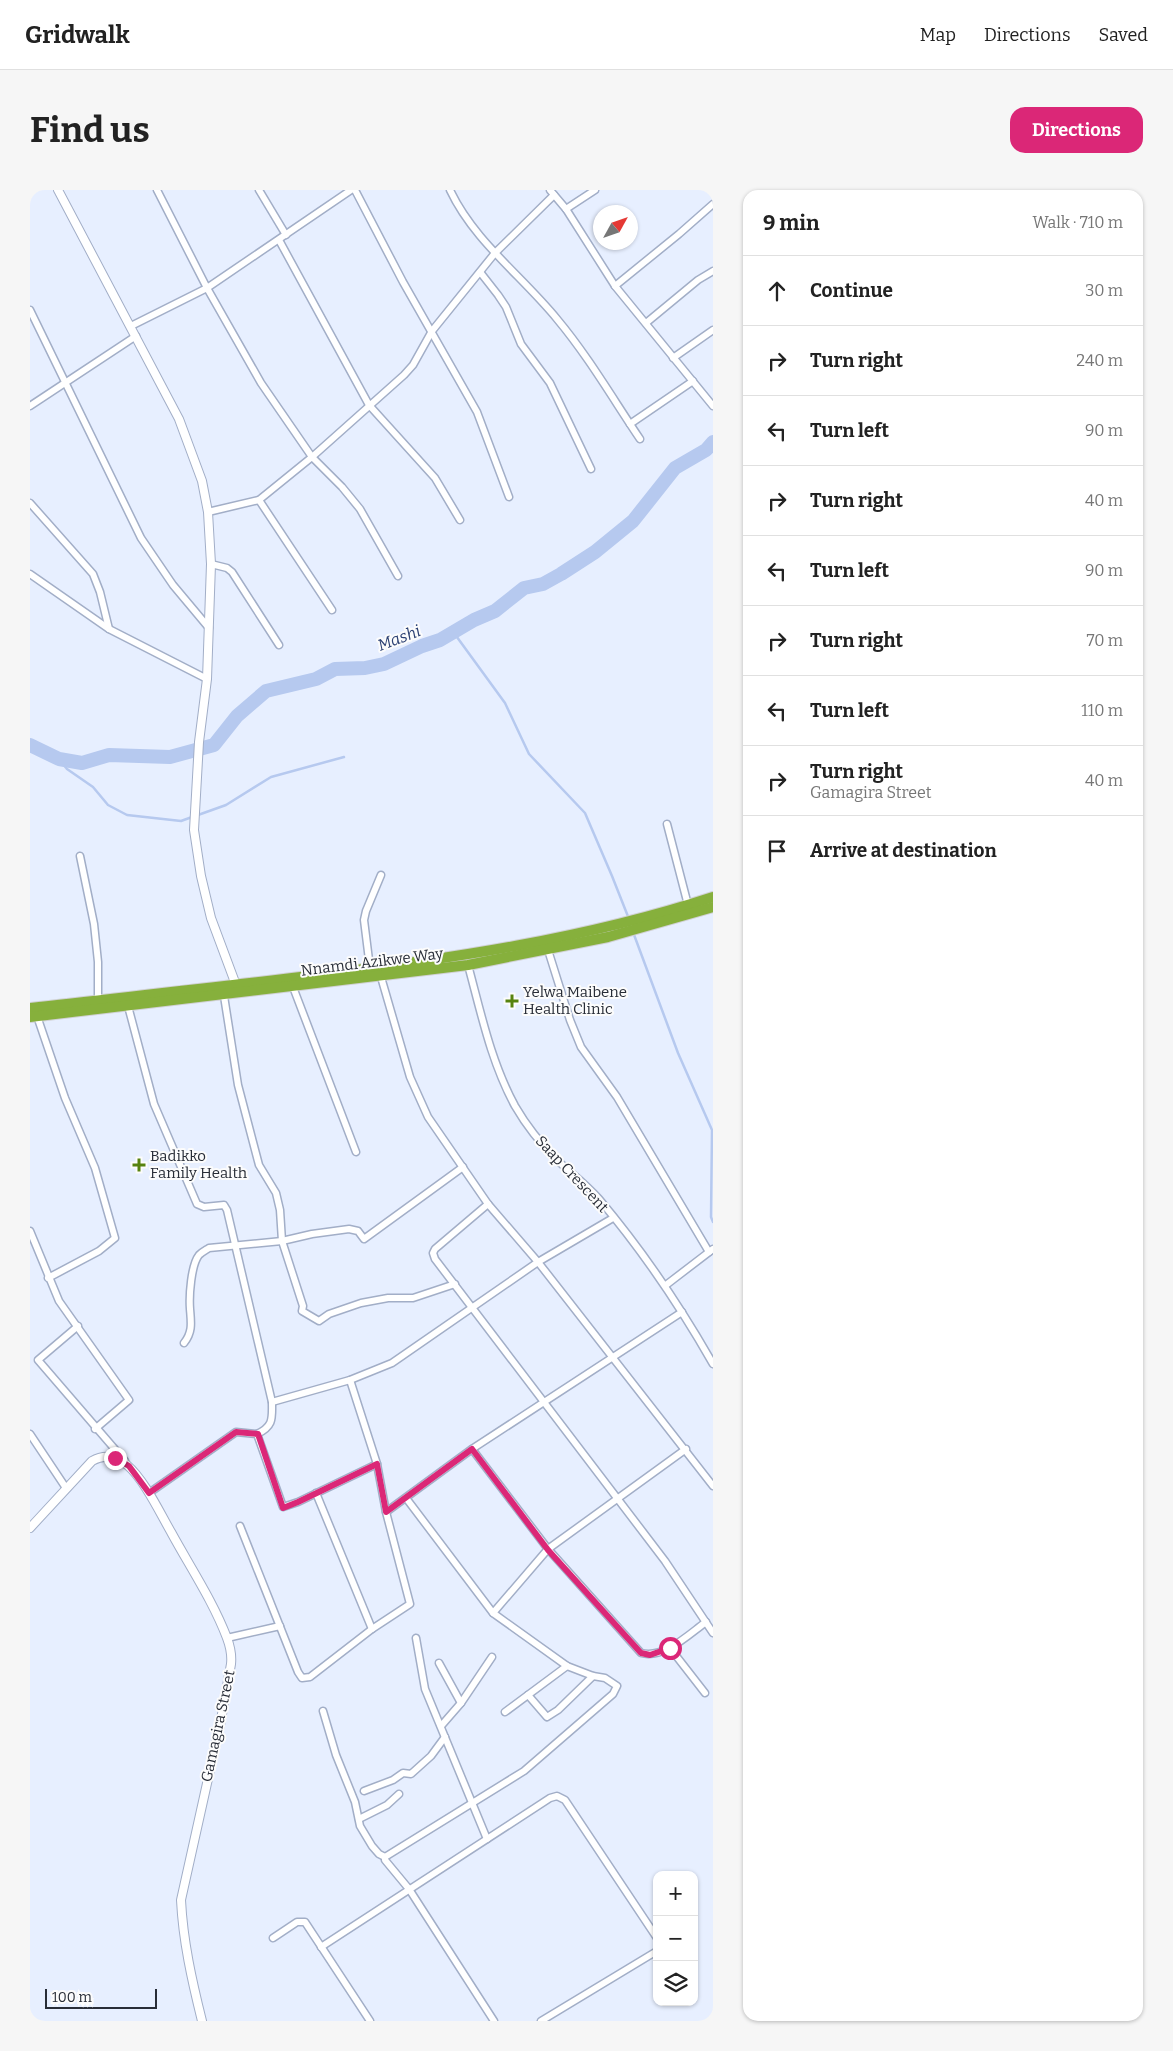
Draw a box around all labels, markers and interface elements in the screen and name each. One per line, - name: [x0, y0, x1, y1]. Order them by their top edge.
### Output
- text: Gridwalk: [25, 21, 130, 49]
- text: Map: [920, 24, 956, 46]
- text: Directions: [984, 24, 1071, 46]
- text: Saved: [1099, 24, 1148, 46]
- button: Directions: [1010, 107, 1143, 153]
- text: Find us: [30, 109, 150, 151]
- north arrow: [593, 205, 638, 250]
- text: 9 min: [763, 210, 819, 236]
- text: Walk · 710 m: [1032, 213, 1123, 232]
- icon: ahead: [763, 277, 791, 305]
- text: Continue: [810, 279, 893, 302]
- text: 30 m: [1085, 281, 1123, 300]
- icon: right: [763, 347, 791, 375]
- text: Turn right: [810, 349, 903, 372]
- text: 240 m: [1076, 351, 1123, 370]
- icon: left: [763, 417, 791, 445]
- text: Turn left: [810, 419, 889, 442]
- text: 90 m: [1085, 421, 1123, 440]
- icon: right: [763, 487, 791, 515]
- text: Turn right: [810, 489, 903, 512]
- text: 40 m: [1085, 491, 1123, 510]
- icon: left: [763, 557, 791, 585]
- text: Turn left: [810, 559, 889, 582]
- text: 90 m: [1085, 561, 1123, 580]
- water label: Mashi: [375, 621, 424, 655]
- icon: right: [763, 627, 791, 655]
- text: Turn right: [810, 629, 903, 652]
- text: 70 m: [1087, 631, 1123, 650]
- icon: left: [763, 697, 791, 725]
- text: Turn left: [810, 699, 889, 722]
- text: 110 m: [1081, 701, 1123, 720]
- text: Turn right: [810, 760, 903, 783]
- icon: right: [763, 767, 791, 795]
- text: 40 m: [1085, 771, 1123, 790]
- text: Gamagira Street: [810, 783, 932, 802]
- icon: arrive: [763, 837, 791, 865]
- text: Arrive at destination: [810, 839, 997, 862]
- street label: Nnamdi Azikwe Way: [300, 944, 444, 980]
- place label: Yelwa Maibene Health Clinic: [523, 983, 627, 1018]
- marker: Yelwa Maibene Health Clinic: [505, 994, 519, 1008]
- street label: Saap Crescent: [532, 1132, 613, 1217]
- place label: Badikko Family Health: [150, 1147, 248, 1182]
- marker: Badikko Family Health: [132, 1158, 146, 1172]
- route end: [104, 1447, 127, 1470]
- route start: [659, 1637, 682, 1660]
- street label: Gamagira Street: [197, 1668, 239, 1784]
- map controls: [653, 1871, 698, 2006]
- button: +: [653, 1871, 698, 1916]
- button: −: [653, 1916, 698, 1961]
- button: layers: [653, 1961, 698, 2006]
- scale bar: [45, 1986, 158, 2009]
- text: 100 m: [52, 1989, 92, 2006]

